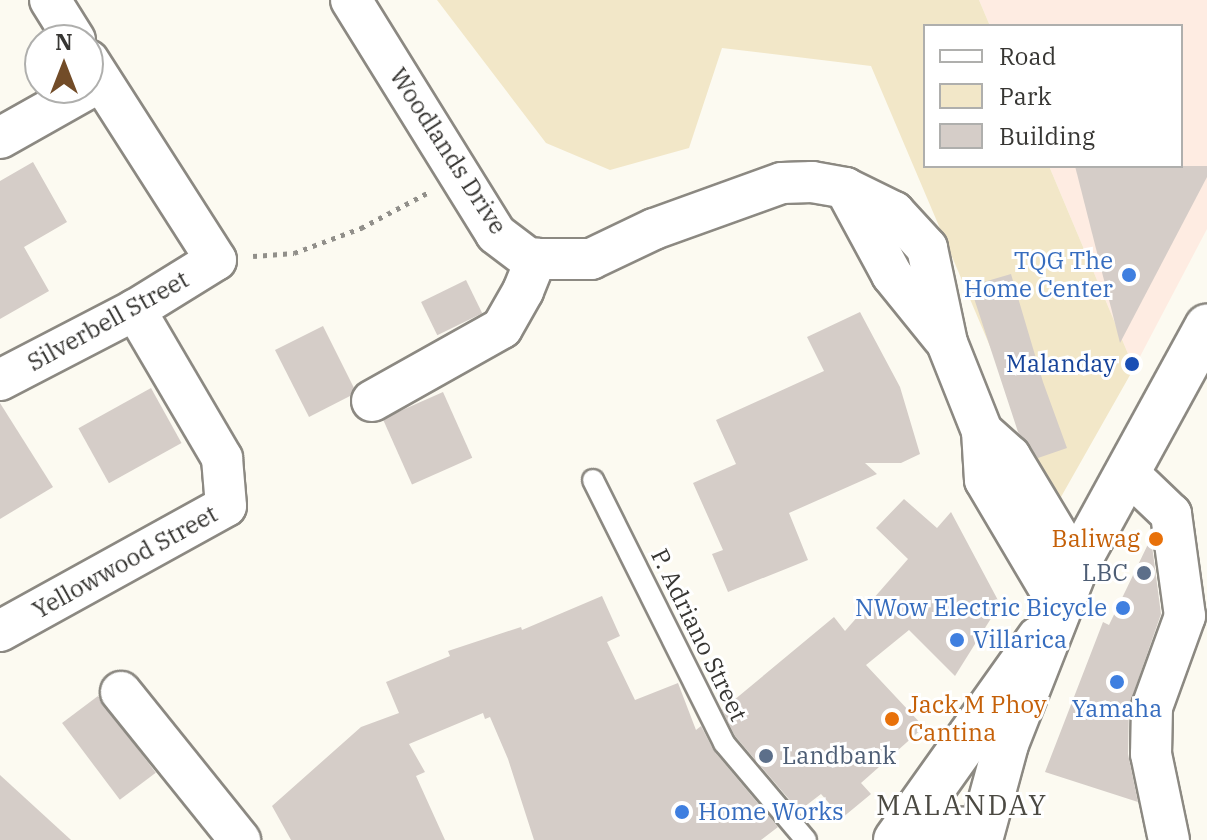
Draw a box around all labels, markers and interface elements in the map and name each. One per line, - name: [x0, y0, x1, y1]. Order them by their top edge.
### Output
- north arrow: [24, 24, 104, 104]
- legend: [923, 24, 1183, 168]
- text: N: [55, 27, 73, 56]
- text: Road: [999, 40, 1056, 72]
- street label: Woodlands Drive: [384, 62, 512, 240]
- text: Park: [999, 80, 1051, 112]
- text: Building: [999, 120, 1095, 152]
- place label: TQG The Home Center: [964, 247, 1113, 303]
- street label: Silverbell Street: [22, 265, 194, 377]
- marker: TQG The Home Center: [1120, 266, 1138, 284]
- place label: Malanday: [1006, 350, 1116, 378]
- marker: Malanday: [1123, 355, 1141, 373]
- street label: Yellowwood Street: [28, 499, 222, 625]
- place label: Baliwag: [1052, 525, 1140, 553]
- marker: Baliwag: [1147, 530, 1165, 548]
- street label: P. Adriano Street: [645, 544, 753, 726]
- place label: LBC: [1082, 559, 1128, 587]
- marker: LBC: [1135, 564, 1153, 582]
- place label: NWow Electric Bicycle: [855, 594, 1107, 622]
- marker: NWow Electric Bicycle: [1114, 599, 1132, 617]
- place label: Villarica: [973, 626, 1067, 654]
- marker: Villarica: [948, 631, 966, 649]
- marker: Yamaha: [1108, 673, 1126, 691]
- place label: Jack M Phoy Cantina: [908, 691, 1047, 747]
- place label: Yamaha: [1072, 695, 1162, 723]
- marker: Jack M Phoy Cantina: [883, 710, 901, 728]
- place label: Landbank: [782, 742, 896, 770]
- marker: Landbank: [757, 747, 775, 765]
- district label: MALANDAY: [876, 788, 1048, 822]
- place label: Home Works: [698, 798, 844, 826]
- marker: Home Works: [673, 803, 691, 821]

